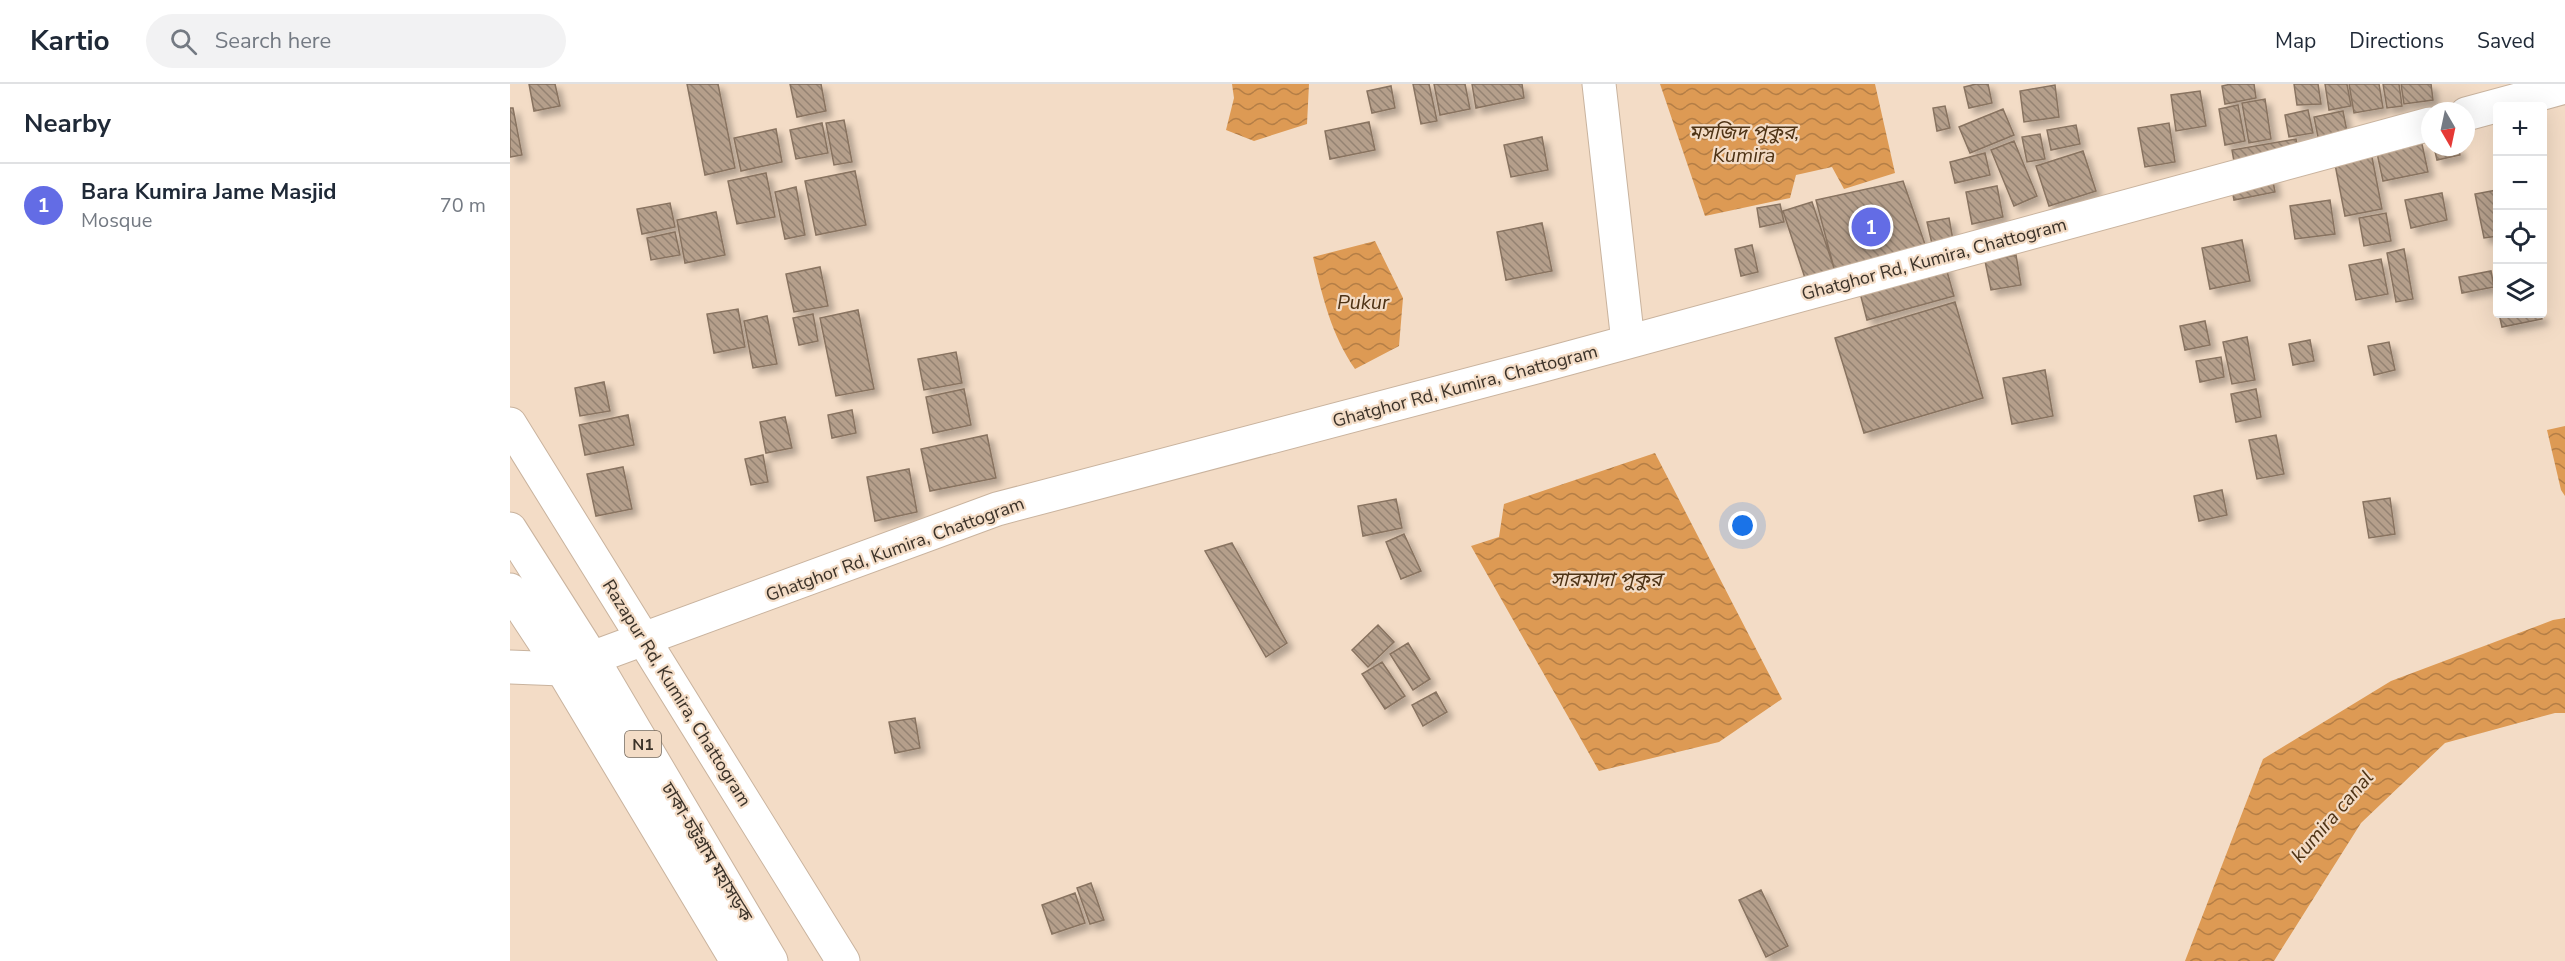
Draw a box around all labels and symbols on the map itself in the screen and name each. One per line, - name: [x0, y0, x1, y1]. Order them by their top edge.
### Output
- north arrow: [2421, 102, 2475, 156]
- water label: মসজিদ পুকুর, Kumira: [1689, 119, 1799, 169]
- pin: 1: [1852, 204, 1890, 250]
- street label: Ghatghor Rd, Kumira, Chattogram: [1799, 212, 2069, 306]
- water label: Pukur: [1337, 289, 1390, 316]
- street label: Ghatghor Rd, Kumira, Chattogram: [1330, 339, 1600, 433]
- street label: Ghatghor Rd, Kumira, Chattogram: [762, 491, 1028, 607]
- your location: [1728, 511, 1757, 540]
- water label: সারমাদা পুকুর: [1550, 566, 1666, 593]
- street label: Razapur Rd, Kumira, Chattogram: [597, 575, 757, 811]
- road number: N1: [625, 731, 661, 757]
- water label: kumira canal: [2285, 765, 2380, 868]
- street label: ঢাকা-চট্টগ্রাম মহাসড়ক: [655, 777, 758, 926]

